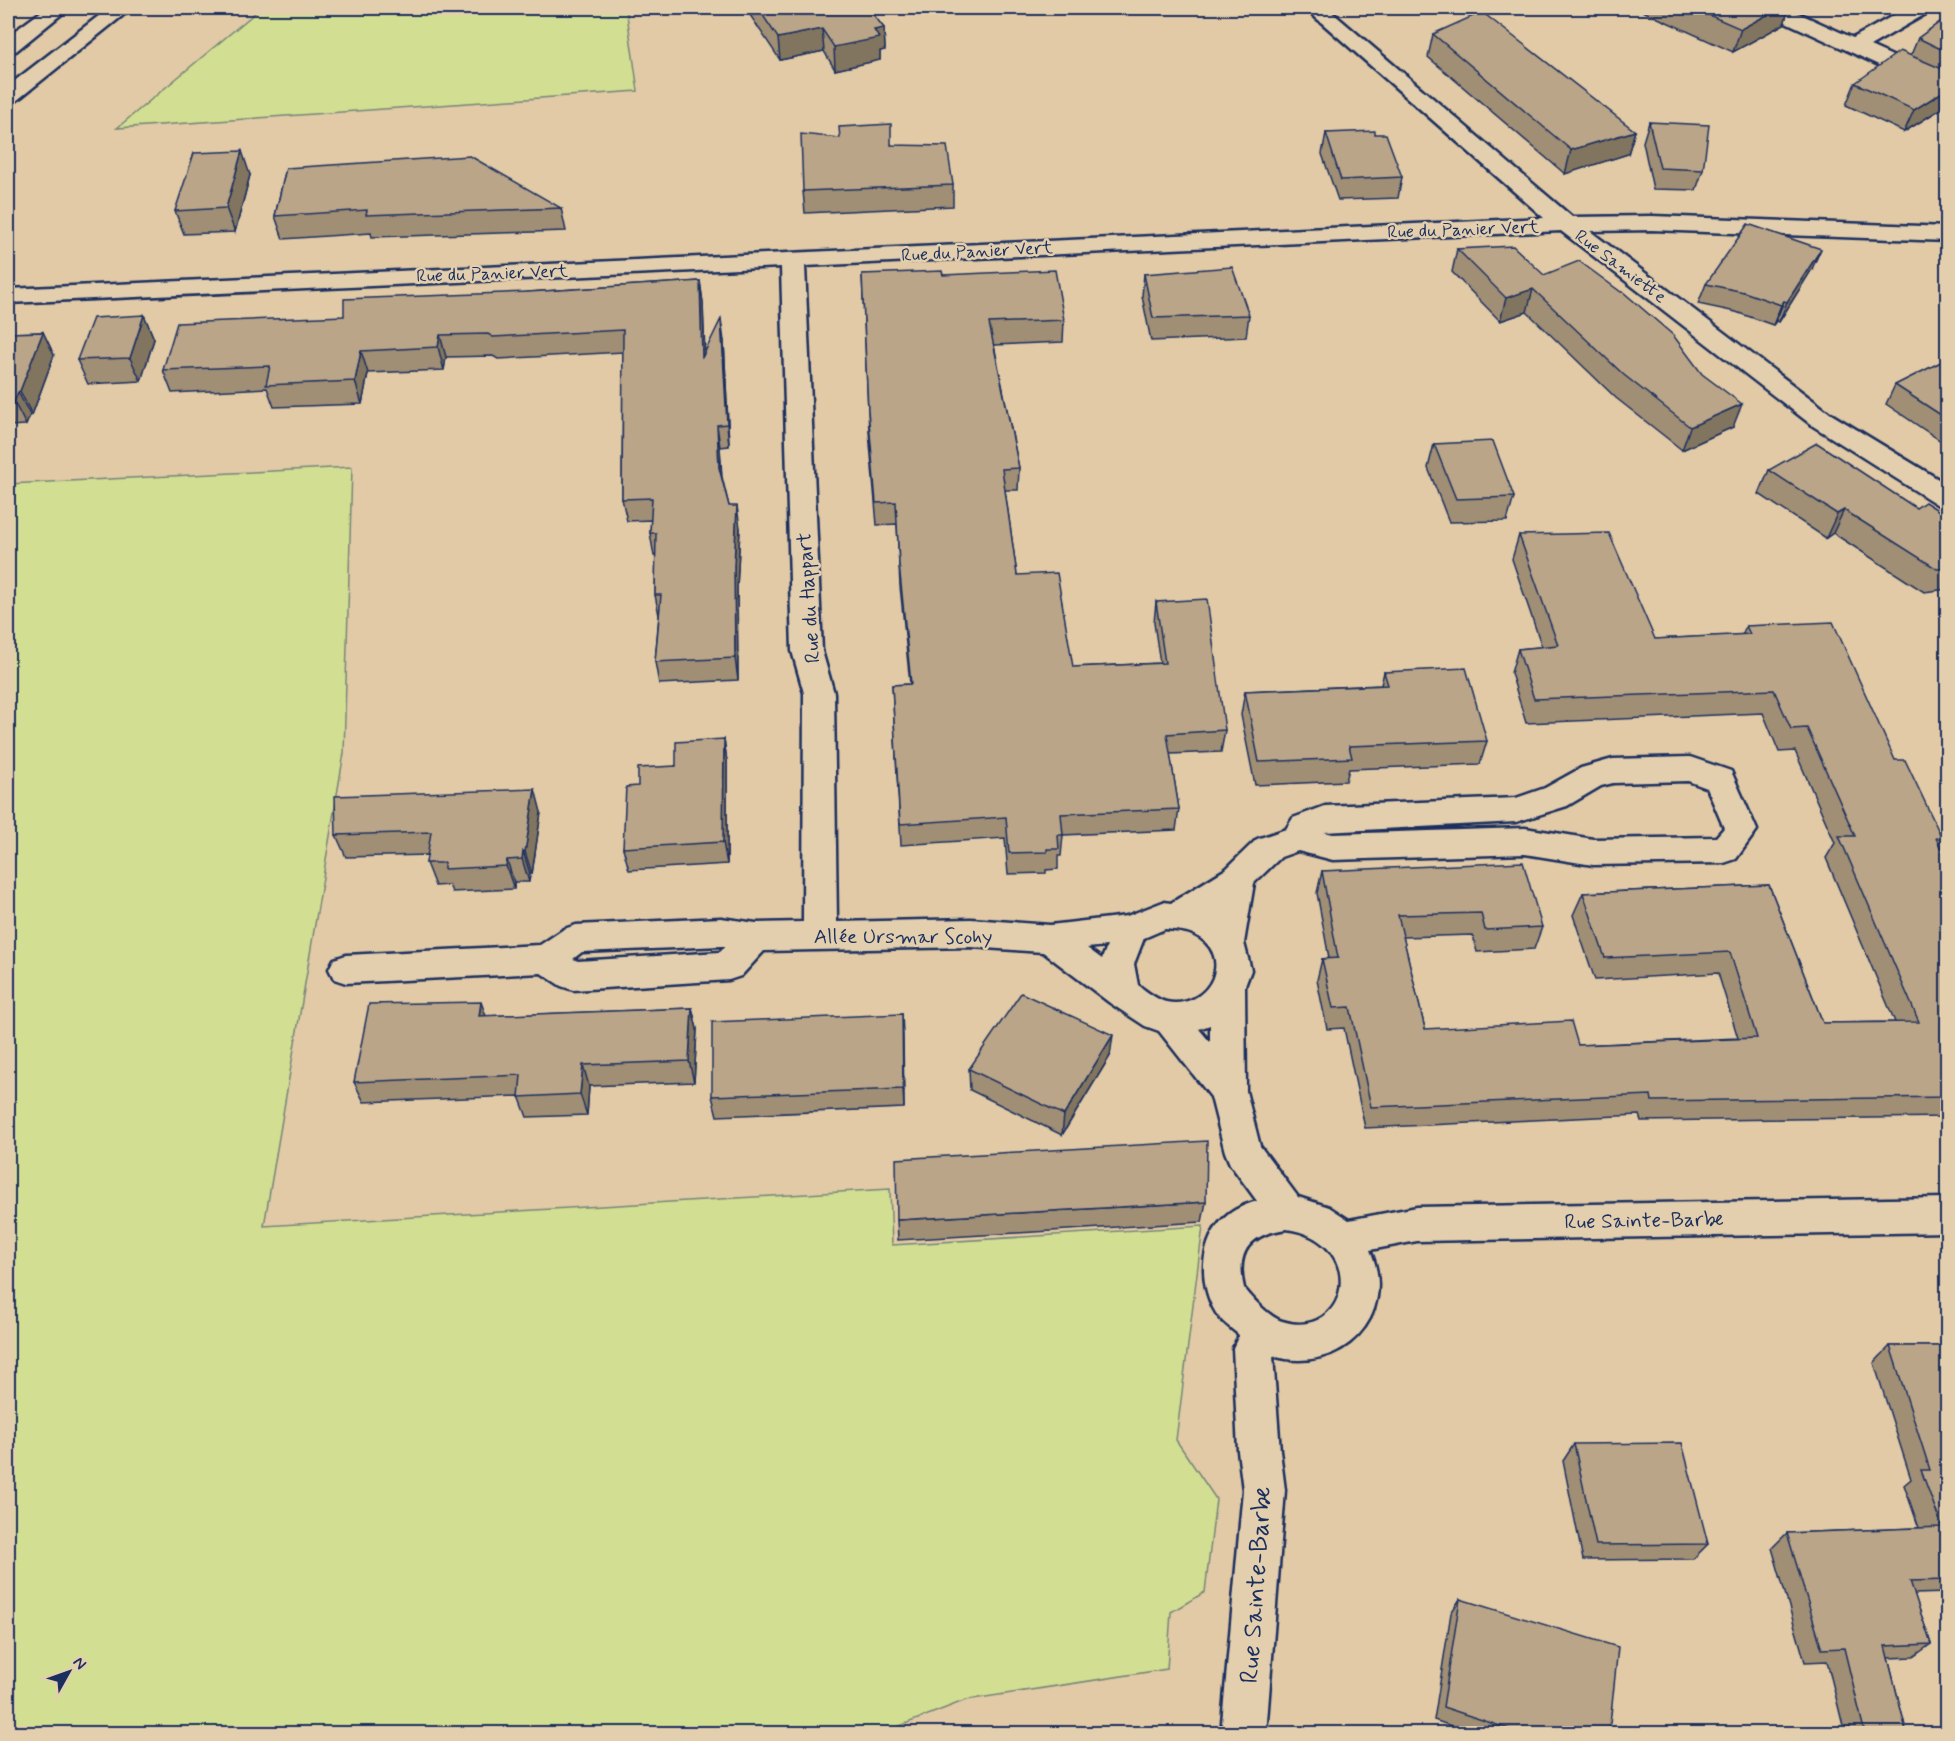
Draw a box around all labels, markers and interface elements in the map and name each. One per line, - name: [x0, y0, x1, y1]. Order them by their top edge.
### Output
- street label: Rue du Panier Vert: [1387, 215, 1540, 245]
- street label: Rue Samiette: [1570, 224, 1671, 309]
- street label: Rue du Panier Vert: [901, 236, 1054, 268]
- street label: Rue du Panier Vert: [416, 259, 569, 289]
- street label: Rue du Happart: [790, 532, 828, 664]
- street label: Allée Ursmar Scohy: [814, 923, 992, 951]
- street label: Rue Sainte-Barbe: [1564, 1206, 1724, 1236]
- street label: Rue Sainte-Barbe: [1233, 1486, 1281, 1685]
- north arrow: [39, 1642, 99, 1702]
- text: N: [68, 1652, 91, 1674]

